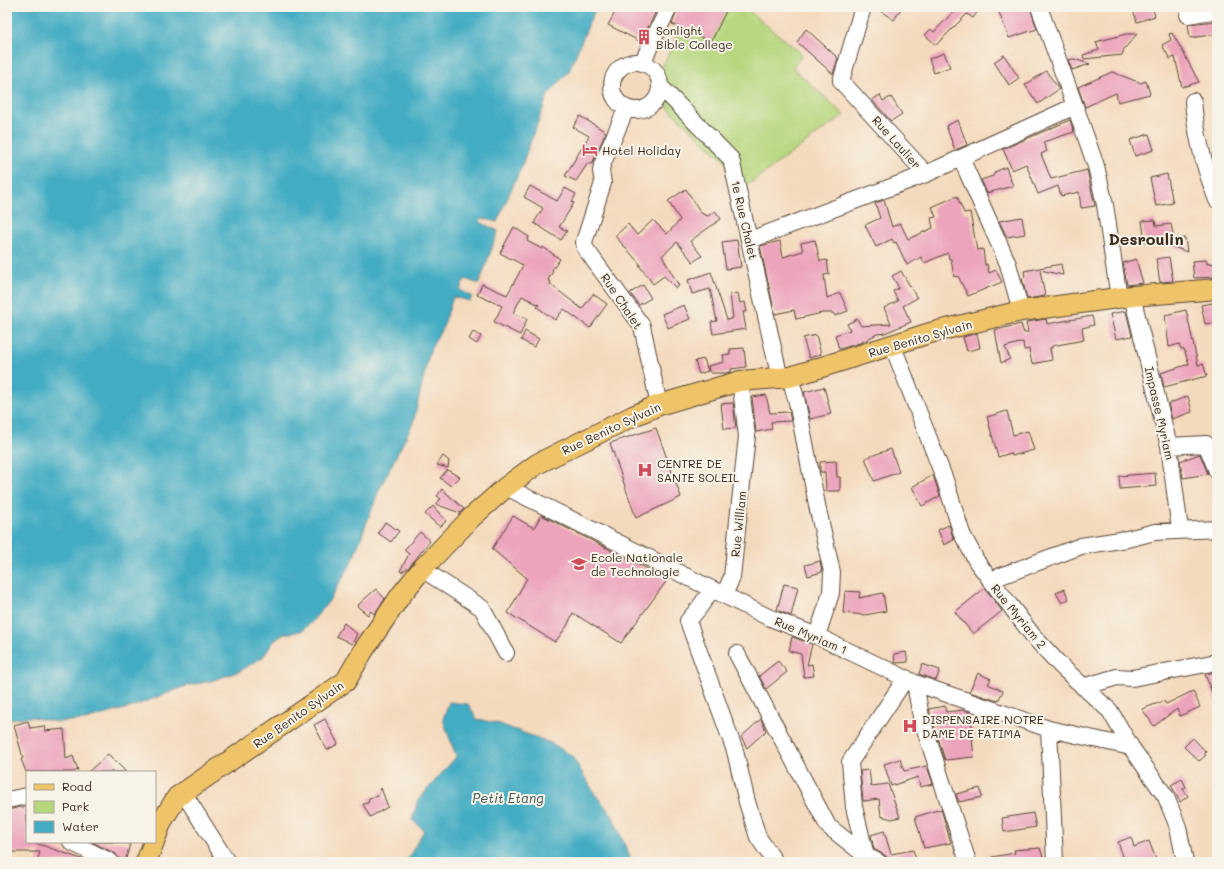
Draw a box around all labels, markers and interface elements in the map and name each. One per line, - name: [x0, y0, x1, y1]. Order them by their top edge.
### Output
- place label: Sonlight Bible College: [656, 22, 733, 52]
- building icon: Sonlight Bible College: [635, 28, 653, 46]
- street label: Rue Laulier: [869, 112, 925, 172]
- hotel icon: Hotel Holiday: [581, 141, 599, 159]
- place label: Hotel Holiday: [602, 142, 681, 158]
- street label: 1e Rue Chalet: [728, 179, 762, 261]
- district label: Desroulin: [1108, 228, 1184, 249]
- street label: Rue Chalet: [597, 270, 647, 332]
- street label: Rue Benito Sylvain: [866, 316, 974, 360]
- street label: Impasse Myriam: [1141, 365, 1179, 461]
- street label: Rue Benito Sylvain: [559, 398, 663, 458]
- place label: CENTRE DE SANTE SOLEIL: [657, 455, 740, 485]
- hospital icon: CENTRE DE SANTE SOLEIL: [636, 461, 654, 479]
- street label: Rue William: [727, 490, 749, 558]
- place label: Ecole Nationale de Technologie: [591, 549, 683, 579]
- school or university icon: Ecole Nationale de Technologie: [570, 555, 588, 573]
- street label: Rue Myriam 2: [988, 580, 1050, 652]
- street label: Rue Myriam 1: [772, 613, 850, 657]
- street label: Rue Benito Sylvain: [250, 677, 346, 751]
- place label: DISPENSAIRE NOTRE DAME DE FATIMA: [922, 711, 1044, 741]
- hospital icon: DISPENSAIRE NOTRE DAME DE FATIMA: [901, 717, 919, 735]
- legend: [26, 771, 156, 843]
- text: Road: [62, 778, 92, 794]
- water label: Petit Etang: [472, 789, 544, 806]
- text: Park: [62, 798, 89, 814]
- text: Water: [62, 818, 99, 834]

